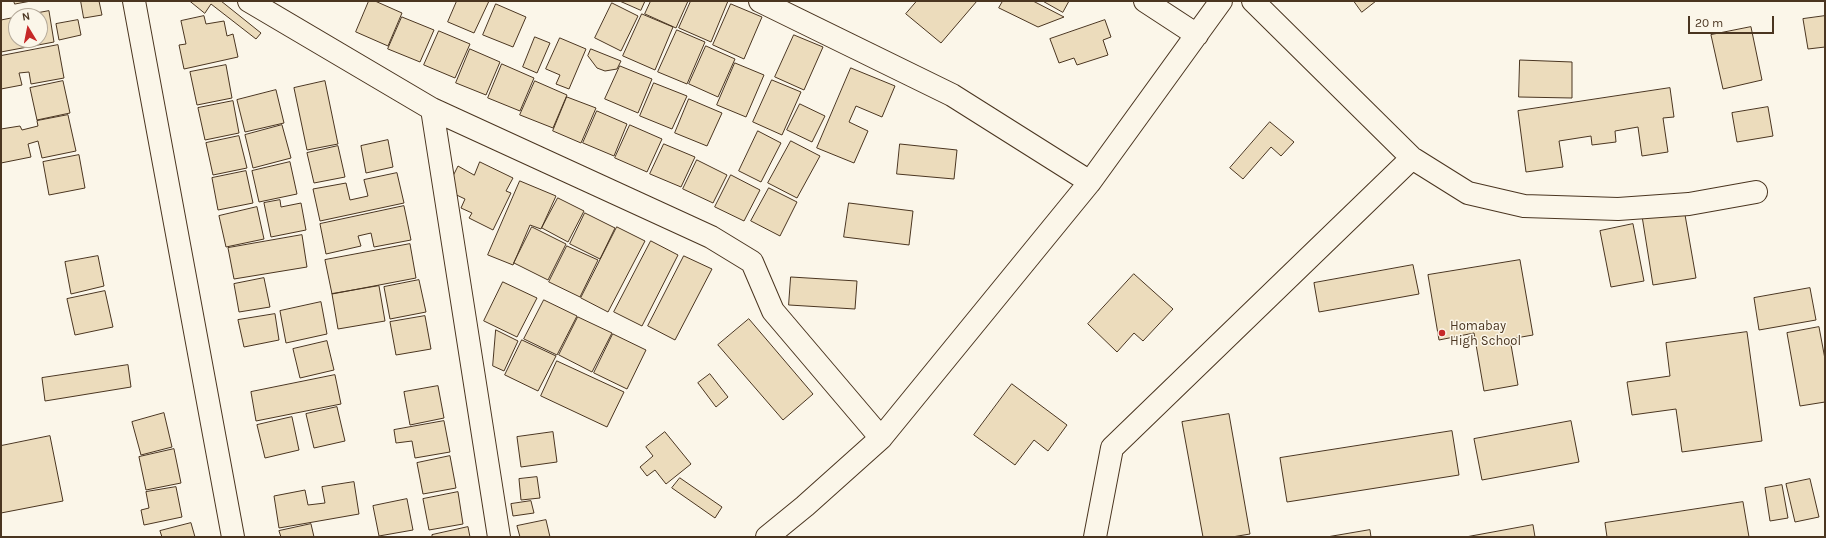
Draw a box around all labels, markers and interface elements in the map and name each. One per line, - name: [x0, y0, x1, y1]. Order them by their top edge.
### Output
- north arrow: [8, 8, 48, 48]
- scale bar: [1690, 8, 1776, 34]
- text: N: [21, 10, 31, 24]
- text: 20 m: [1695, 16, 1723, 30]
- place label: Homabay High School: [1450, 318, 1521, 349]
- marker: Homabay High School: [1437, 328, 1447, 338]

